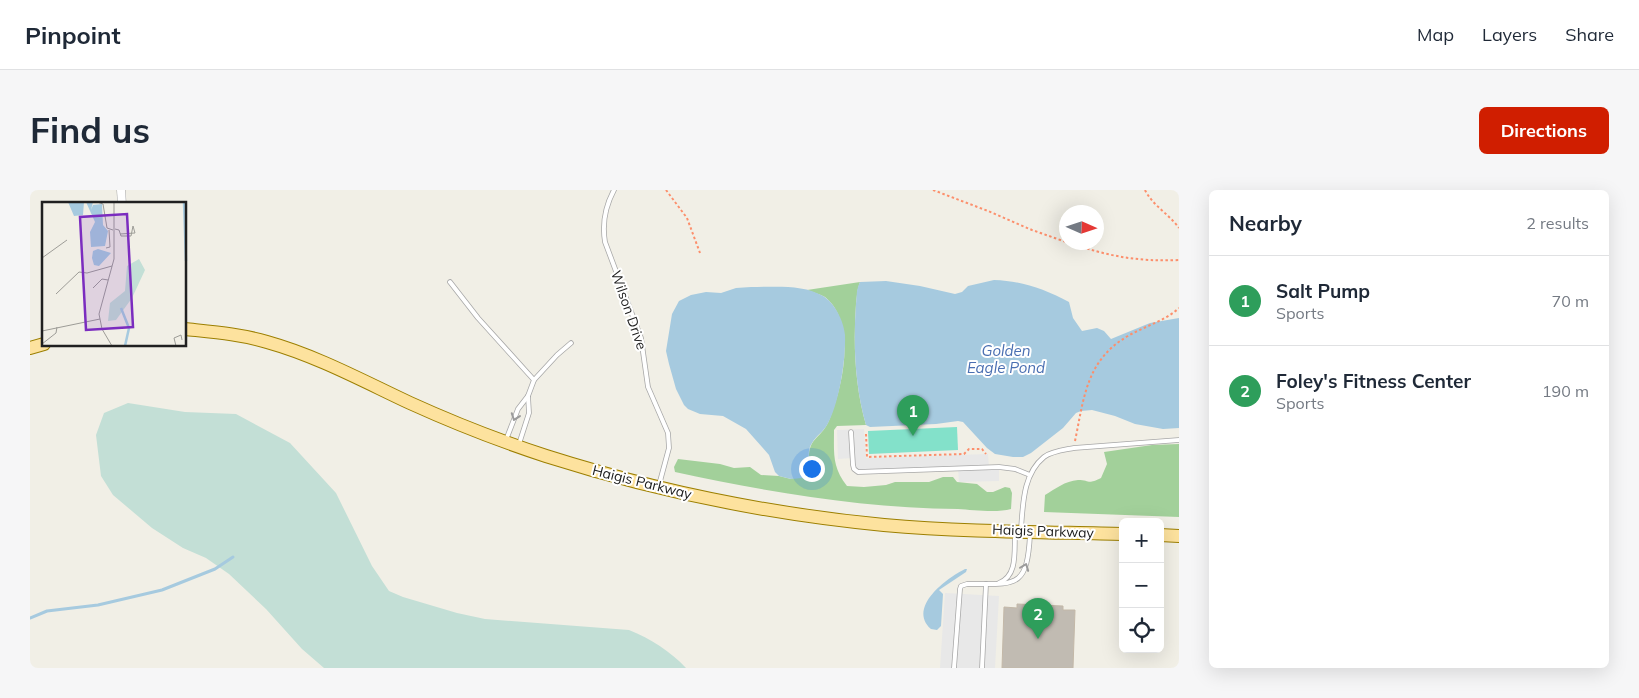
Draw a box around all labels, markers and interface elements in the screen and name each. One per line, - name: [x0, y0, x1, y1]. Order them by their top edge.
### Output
- text: Pinpoint: [25, 20, 121, 50]
- text: Map: [1417, 23, 1454, 46]
- text: Layers: [1482, 23, 1537, 46]
- text: Share: [1565, 23, 1614, 46]
- button: Directions: [1479, 107, 1609, 154]
- text: Find us: [30, 108, 150, 152]
- inset map: [42, 202, 186, 346]
- north arrow: [1059, 205, 1104, 250]
- text: Nearby: [1229, 210, 1302, 236]
- text: 2 results: [1526, 213, 1589, 233]
- street label: Wilson Drive: [607, 268, 651, 352]
- text: Salt Pump: [1276, 279, 1370, 303]
- text: 1: [1240, 291, 1250, 311]
- text: 70 m: [1552, 291, 1589, 311]
- text: Sports: [1276, 303, 1324, 323]
- water label: Golden Eagle Pond: [967, 341, 1045, 377]
- text: Foley's Fitness Center: [1276, 369, 1471, 393]
- text: 2: [1240, 381, 1250, 401]
- text: 190 m: [1542, 381, 1589, 401]
- text: Sports: [1276, 393, 1324, 413]
- pin: 1: [897, 395, 929, 436]
- one-way arrow: [510, 413, 520, 421]
- your location: [799, 456, 825, 482]
- street label: Haigis Parkway: [590, 461, 694, 503]
- map controls: [1119, 518, 1164, 653]
- button: +: [1119, 518, 1164, 563]
- street label: Haigis Parkway: [992, 520, 1095, 542]
- one-way arrow: [1019, 563, 1029, 572]
- button: −: [1119, 563, 1164, 608]
- pin: 2: [1022, 598, 1054, 639]
- button: locate: [1119, 608, 1164, 653]

